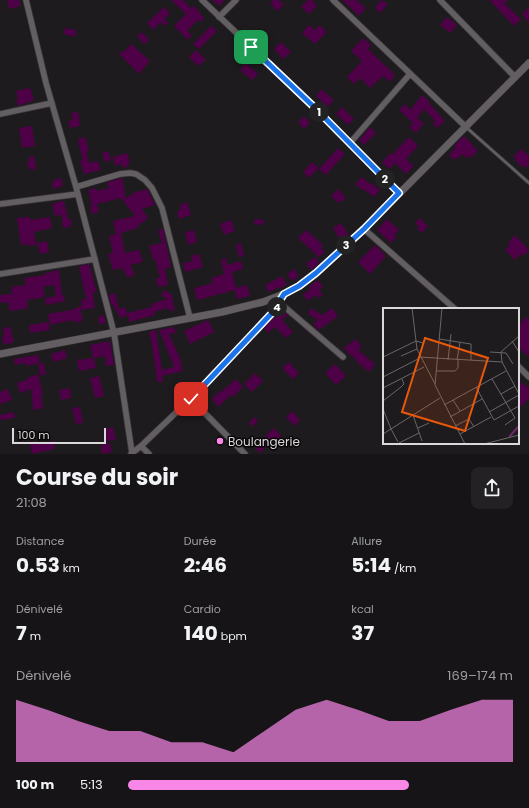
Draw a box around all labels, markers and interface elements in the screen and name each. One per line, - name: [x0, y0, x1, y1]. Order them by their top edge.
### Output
- pin: [234, 30, 268, 64]
- icon: arrive: [240, 36, 262, 58]
- pin: 1: [309, 102, 329, 122]
- text: 1: [317, 104, 321, 120]
- pin: 2: [375, 169, 395, 189]
- text: 2: [382, 171, 388, 187]
- pin: 3: [336, 235, 356, 255]
- text: 3: [343, 237, 349, 253]
- pin: 4: [267, 297, 287, 317]
- text: 4: [273, 299, 281, 315]
- inset map: [383, 308, 519, 444]
- pin: [174, 382, 208, 416]
- icon: check: [180, 388, 202, 410]
- scale bar: [12, 426, 106, 445]
- text: 100 m: [18, 427, 50, 443]
- place label: Boulangerie: [228, 433, 300, 450]
- marker: Boulangerie: [215, 436, 225, 446]
- text: Course du soir: [16, 462, 178, 493]
- button: share: [471, 467, 513, 509]
- text: 21:08: [16, 493, 47, 512]
- text: Distance: [16, 533, 64, 549]
- text: Durée: [184, 533, 216, 549]
- text: Allure: [351, 533, 382, 549]
- text: 0.53: [16, 551, 60, 579]
- text: 2:46: [184, 551, 227, 579]
- text: 5:14: [351, 551, 391, 579]
- text: km: [60, 560, 80, 576]
- text: /km: [391, 560, 416, 576]
- text: Dénivelé: [16, 601, 63, 617]
- text: Cardio: [184, 601, 221, 617]
- text: kcal: [351, 601, 374, 617]
- text: 7: [16, 619, 27, 647]
- text: 140: [184, 619, 218, 647]
- text: 37: [351, 619, 374, 647]
- text: m: [27, 628, 41, 644]
- text: bpm: [218, 628, 247, 644]
- text: Dénivelé: [16, 666, 71, 685]
- text: 169–174 m: [447, 666, 513, 685]
- text: 100 m: [16, 775, 54, 794]
- text: 5:13: [80, 775, 103, 794]

